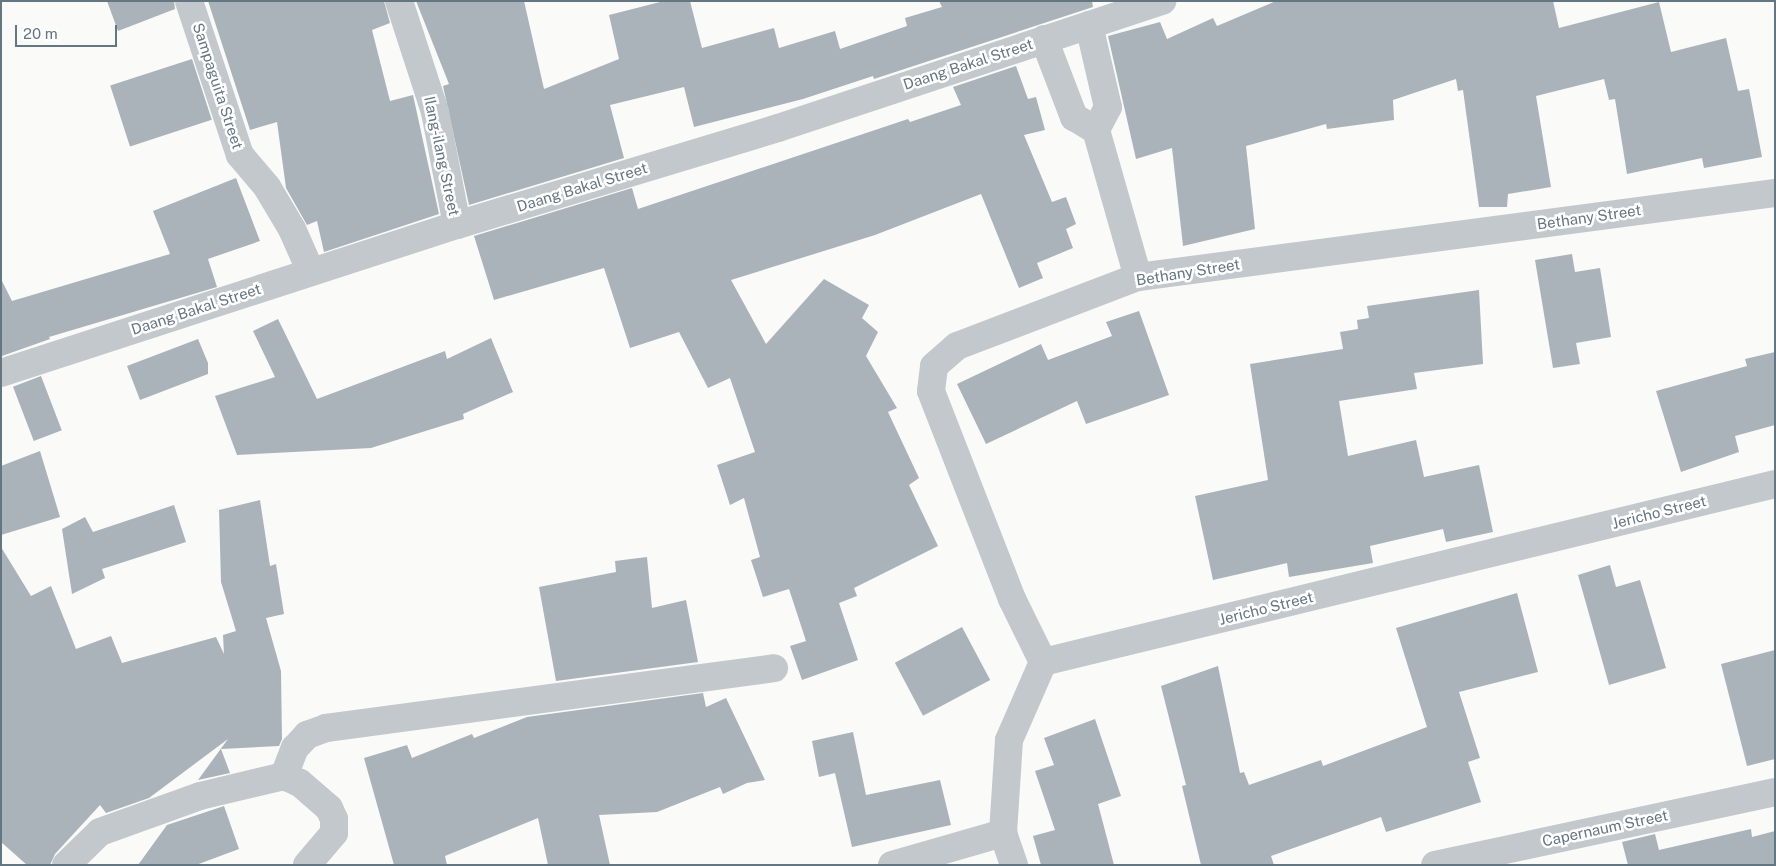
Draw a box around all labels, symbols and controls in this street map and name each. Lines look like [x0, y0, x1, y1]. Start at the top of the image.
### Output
scale bar [18, 15, 120, 47]
street label: Sampaguita Street [189, 21, 247, 151]
text: 20 m [23, 25, 58, 42]
street label: Daang Bakal Street [901, 35, 1035, 93]
street label: Ilang-ilang Street [421, 94, 463, 218]
street label: Daang Bakal Street [515, 159, 649, 215]
street label: Bethany Street [1536, 201, 1642, 233]
street label: Bethany Street [1135, 255, 1241, 289]
street label: Daang Bakal Street [129, 280, 263, 338]
street label: Jericho Street [1610, 492, 1708, 532]
street label: Jericho Street [1217, 588, 1315, 628]
street label: Capernaum Street [1541, 806, 1669, 850]

